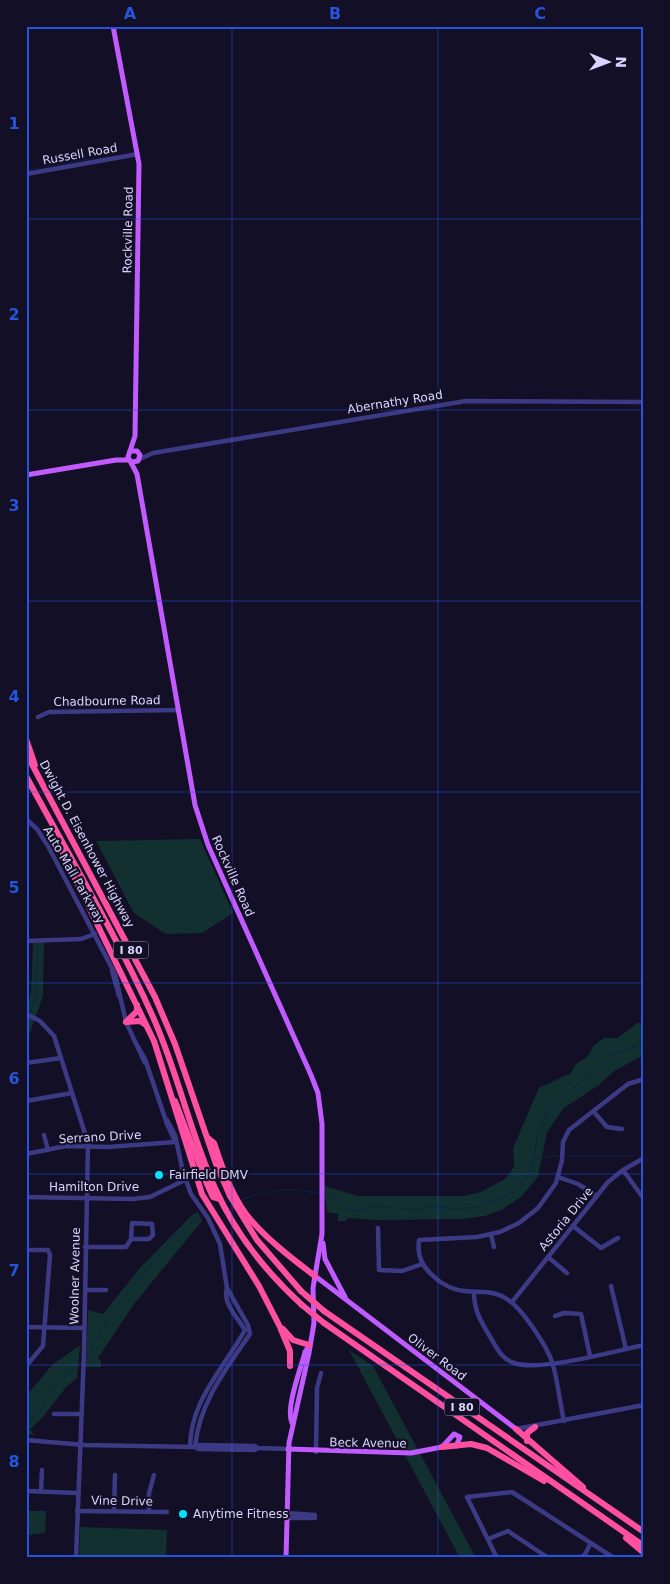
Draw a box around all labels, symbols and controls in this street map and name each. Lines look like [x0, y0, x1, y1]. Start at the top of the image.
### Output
text: A [124, 4, 137, 23]
text: B [329, 4, 341, 23]
text: C [534, 4, 546, 23]
north arrow [582, 38, 632, 88]
text: N [613, 56, 629, 68]
text: 1 [8, 114, 20, 133]
street label: Russell Road [41, 141, 119, 167]
street label: Rockville Road [120, 186, 136, 274]
text: 2 [8, 305, 20, 324]
street label: Abernathy Road [346, 388, 444, 416]
text: 3 [8, 496, 20, 515]
text: 4 [8, 687, 20, 706]
street label: Chadbourne Road [53, 693, 161, 709]
street label: Dwight D. Eisenhower Highway [37, 758, 137, 930]
street label: Auto Mall Parkway [40, 824, 108, 926]
street label: Rockville Road [209, 833, 257, 919]
text: 5 [8, 878, 20, 897]
road number: I 80 [114, 942, 148, 958]
text: 6 [8, 1069, 20, 1088]
street label: Serrano Drive [58, 1128, 142, 1146]
place label: Fairfield DMV [169, 1168, 249, 1182]
marker: Fairfield DMV [153, 1169, 165, 1181]
street label: Hamilton Drive [49, 1180, 139, 1194]
street label: Astoria Drive [536, 1184, 596, 1254]
street label: Woolner Avenue [67, 1227, 83, 1325]
text: 7 [8, 1261, 20, 1280]
street label: Oliver Road [405, 1331, 469, 1383]
road number: I 80 [444, 1398, 480, 1415]
street label: Beck Avenue [329, 1435, 407, 1451]
text: 8 [8, 1452, 20, 1471]
street label: Vine Drive [91, 1493, 153, 1509]
place label: Anytime Fitness [193, 1507, 288, 1521]
marker: Anytime Fitness [177, 1508, 189, 1520]

